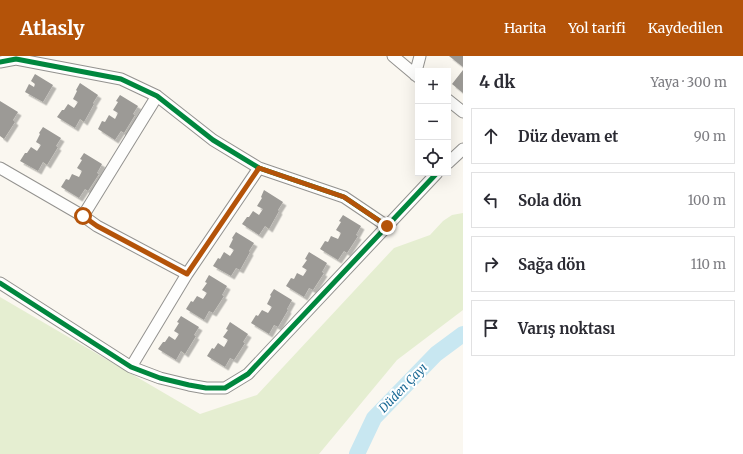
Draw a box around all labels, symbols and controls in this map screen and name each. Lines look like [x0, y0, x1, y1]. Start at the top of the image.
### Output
text: Atlasly [20, 16, 84, 40]
text: Harita [504, 19, 546, 37]
text: Yol tarifi [568, 19, 626, 37]
text: Kaydedilen [648, 19, 723, 37]
map controls [415, 68, 451, 176]
button: + [415, 68, 451, 104]
text: 4 dk [479, 71, 515, 93]
text: Yaya · 300 m [651, 74, 727, 91]
button: − [415, 104, 451, 140]
icon: ahead [480, 125, 502, 147]
text: Düz devam et [518, 127, 618, 146]
text: 90 m [694, 128, 726, 145]
button: locate [415, 140, 451, 176]
icon: left [480, 189, 502, 211]
text: Sola dön [518, 191, 581, 210]
text: 100 m [688, 192, 726, 209]
route start [74, 207, 92, 225]
route end [378, 217, 396, 235]
icon: right [480, 253, 502, 275]
text: Sağa dön [518, 255, 585, 274]
text: 110 m [691, 256, 726, 273]
icon: arrive [480, 317, 502, 339]
text: Varış noktası [518, 319, 615, 338]
water label: Düden Çayı [375, 360, 430, 416]

